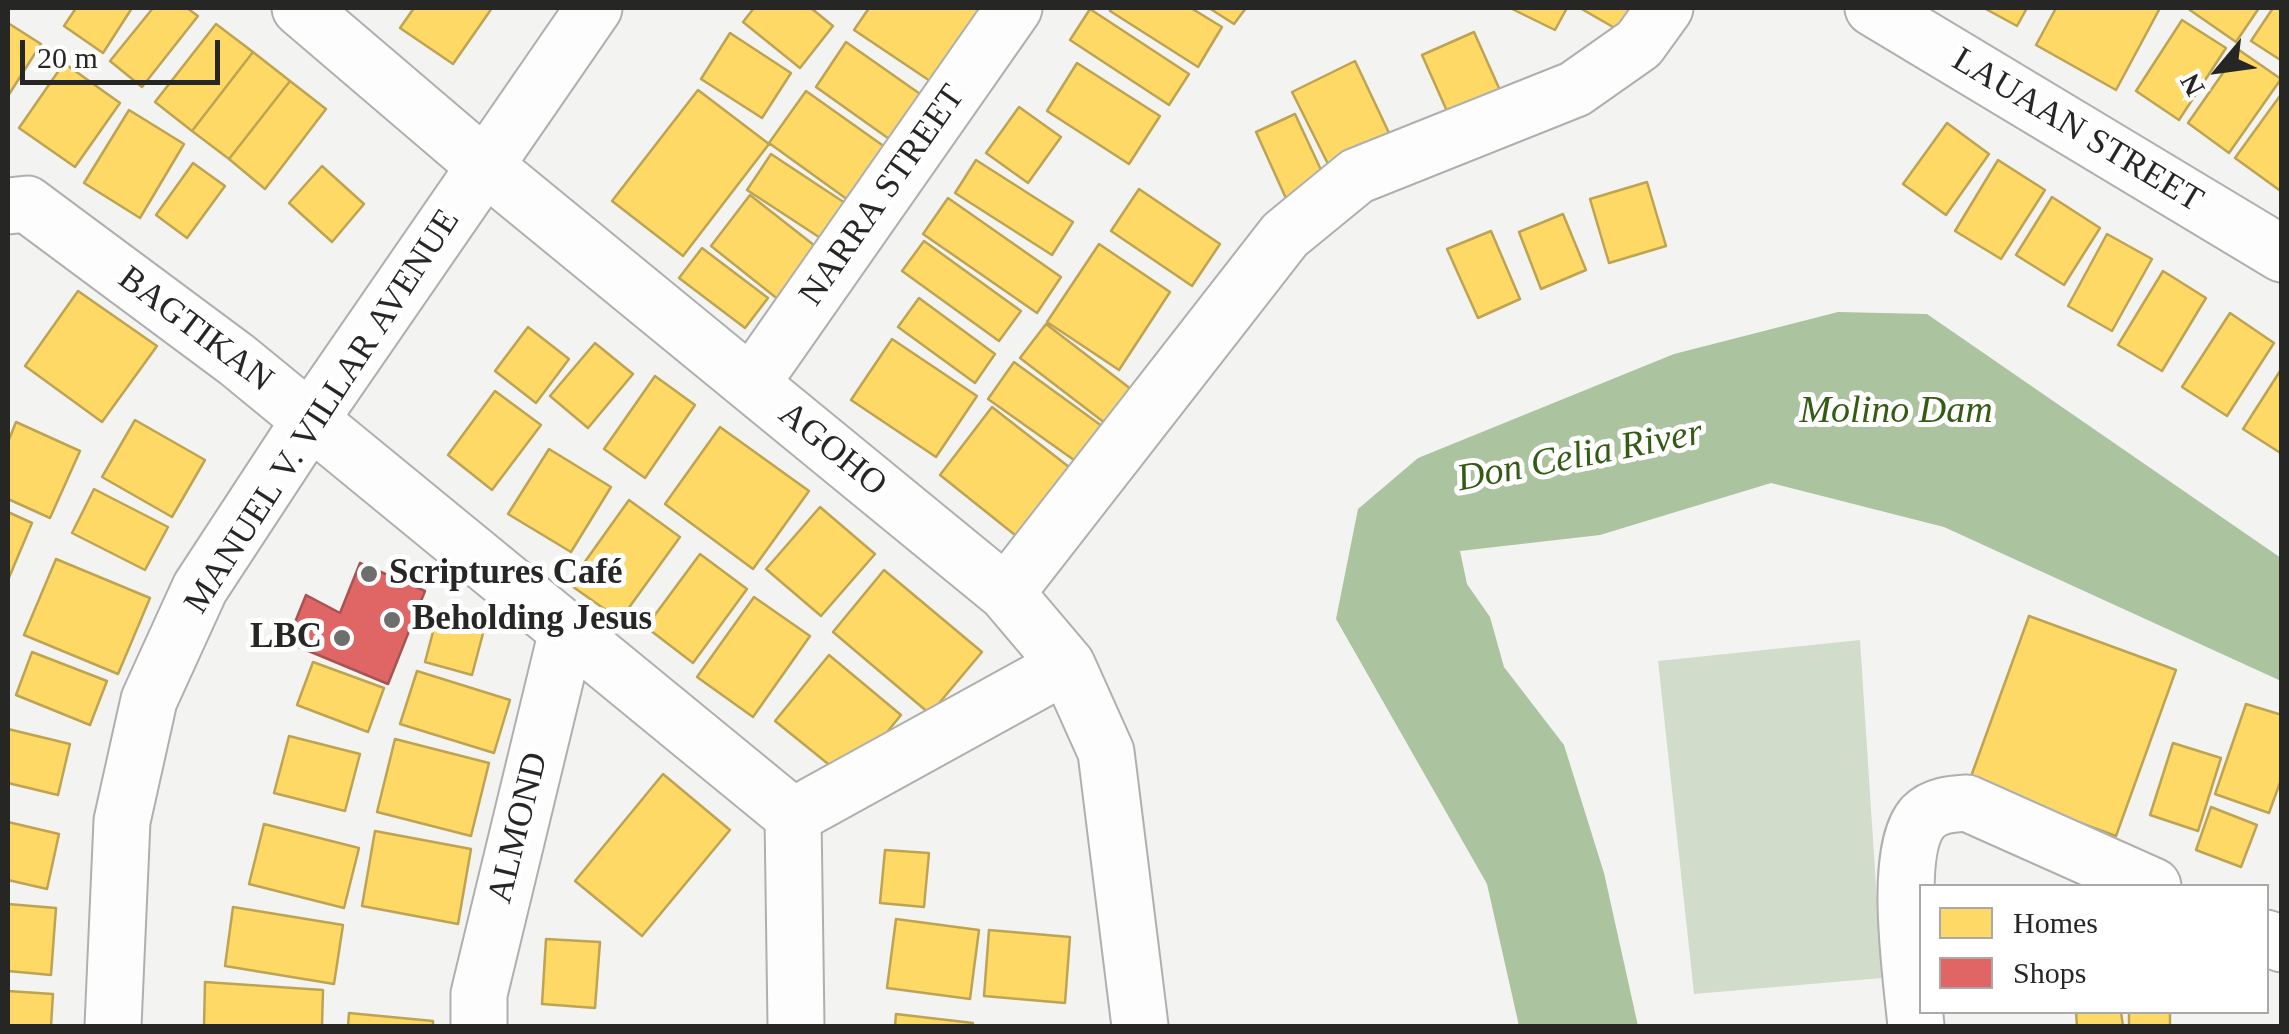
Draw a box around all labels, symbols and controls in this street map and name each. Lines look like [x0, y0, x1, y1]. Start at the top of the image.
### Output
scale bar [25, 20, 225, 82]
north arrow [2169, 20, 2269, 120]
street label: LAUAAN STREET [1944, 40, 2210, 222]
text: 20 m [37, 41, 98, 74]
street label: NARRA STREET [791, 78, 975, 314]
street label: MANUEL V. VILLAR AVENUE [177, 202, 469, 622]
street label: BAGTIKAN [109, 258, 281, 402]
water label: Molino Dam [1799, 389, 1993, 435]
street label: AGOHO [770, 394, 894, 506]
water label: Don Celia River [1453, 411, 1707, 503]
place label: Scriptures Café [389, 553, 623, 595]
marker: Scriptures Café [358, 563, 380, 585]
place label: Beholding Jesus [412, 599, 652, 641]
marker: Beholding Jesus [381, 609, 403, 631]
place label: LBC [250, 617, 322, 659]
marker: LBC [331, 627, 353, 649]
street label: ALMOND [480, 748, 558, 908]
legend [1919, 884, 2269, 1014]
text: Homes [2013, 906, 2098, 939]
text: Shops [2013, 956, 2086, 989]

